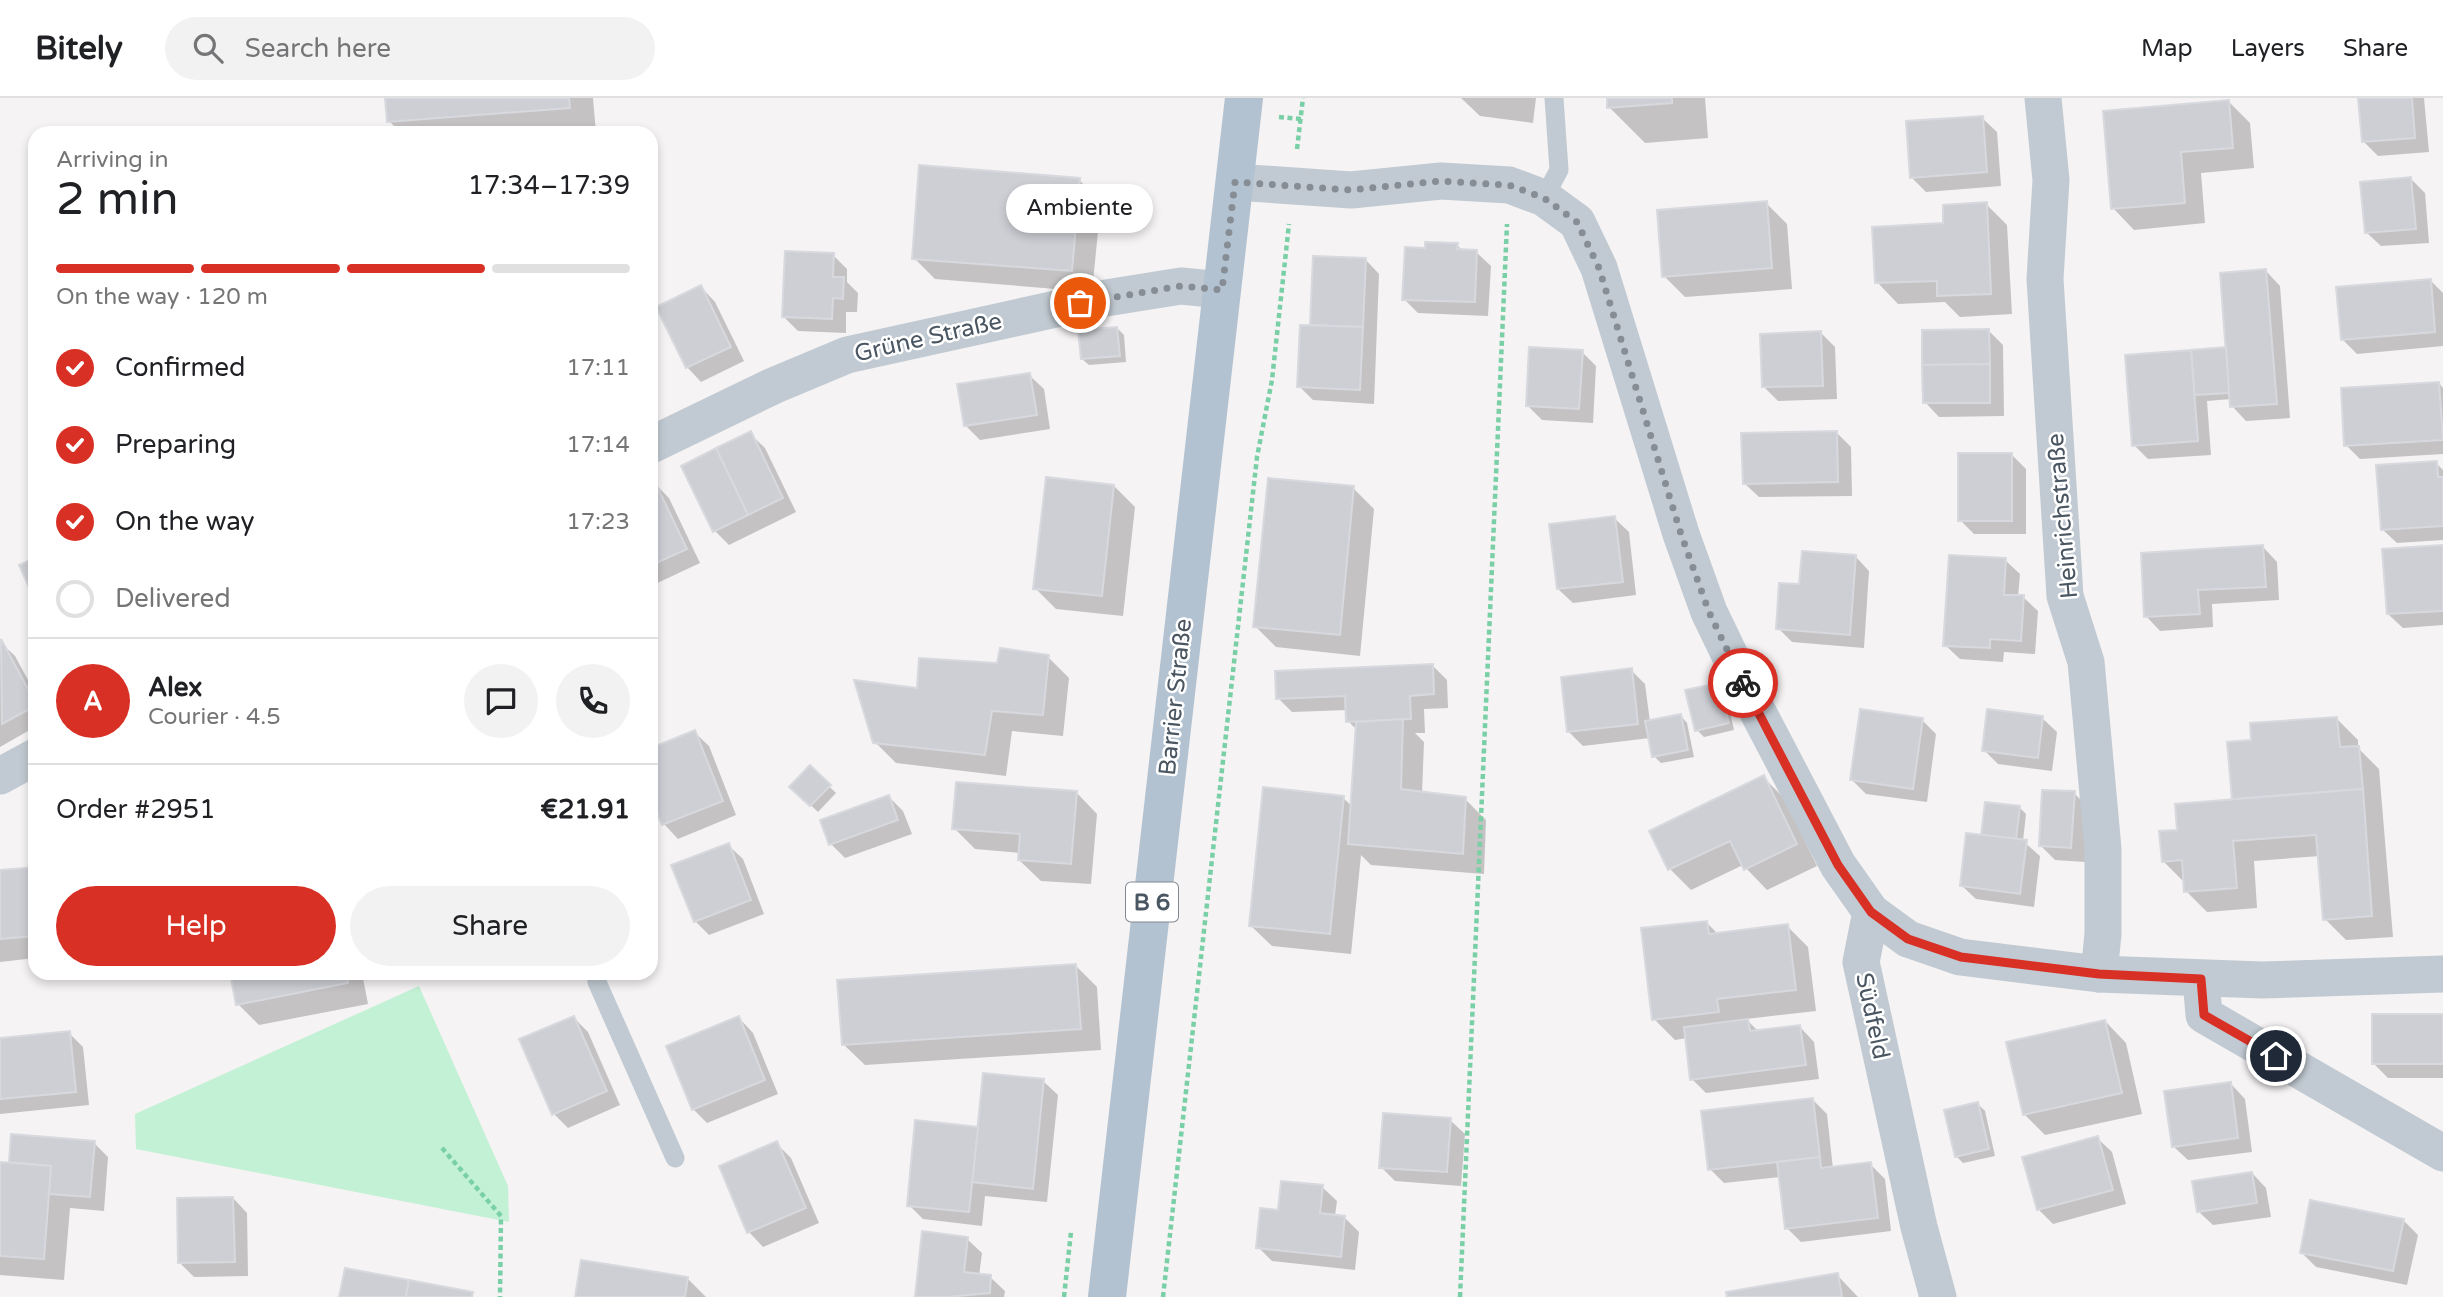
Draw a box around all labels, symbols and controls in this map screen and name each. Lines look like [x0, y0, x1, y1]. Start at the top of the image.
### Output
search box [165, 17, 655, 80]
text: Bitely [35, 29, 123, 68]
icon: search [189, 29, 227, 67]
text: Search here [245, 33, 391, 64]
text: Map [2141, 34, 2193, 63]
text: Layers [2231, 34, 2305, 63]
text: Share [2343, 34, 2408, 63]
text: Arriving in [56, 146, 169, 174]
text: 17:34–17:39 [468, 170, 630, 201]
text: 2 min [56, 172, 179, 227]
callout: Ambiente [1006, 184, 1154, 233]
text: Ambiente [1026, 194, 1133, 222]
pin [1050, 273, 1110, 333]
text: On the way · 120 m [56, 283, 268, 311]
icon: bag [1061, 284, 1099, 322]
street label: Grüne Straße [851, 306, 1005, 369]
icon: check [56, 349, 94, 387]
text: Confirmed [115, 352, 245, 383]
text: 17:11 [566, 354, 630, 382]
icon: check [56, 426, 94, 464]
text: Preparing [115, 429, 236, 460]
text: 17:14 [566, 431, 630, 459]
street label: Heinrichstraße [2041, 432, 2084, 600]
icon: check [56, 503, 94, 541]
text: On the way [115, 506, 255, 537]
text: 17:23 [566, 508, 630, 536]
text: Delivered [115, 583, 231, 614]
street label: Barrier Straße [1153, 617, 1198, 777]
courier [1708, 648, 1778, 718]
button: chat [464, 664, 538, 738]
button: phone [556, 664, 630, 738]
icon: bike [1724, 664, 1762, 702]
text: Alex [148, 672, 202, 703]
text: A [83, 686, 103, 717]
text: Courier · 4.5 [148, 703, 281, 731]
text: Order #2951 [56, 794, 216, 825]
text: €21.91 [540, 794, 630, 825]
road number: B 6 [1126, 882, 1178, 922]
button: Help [56, 886, 336, 966]
button: Share [350, 886, 630, 966]
street label: Südfeld [1849, 970, 1896, 1062]
pin [2246, 1026, 2306, 1086]
icon: home [2257, 1037, 2295, 1075]

